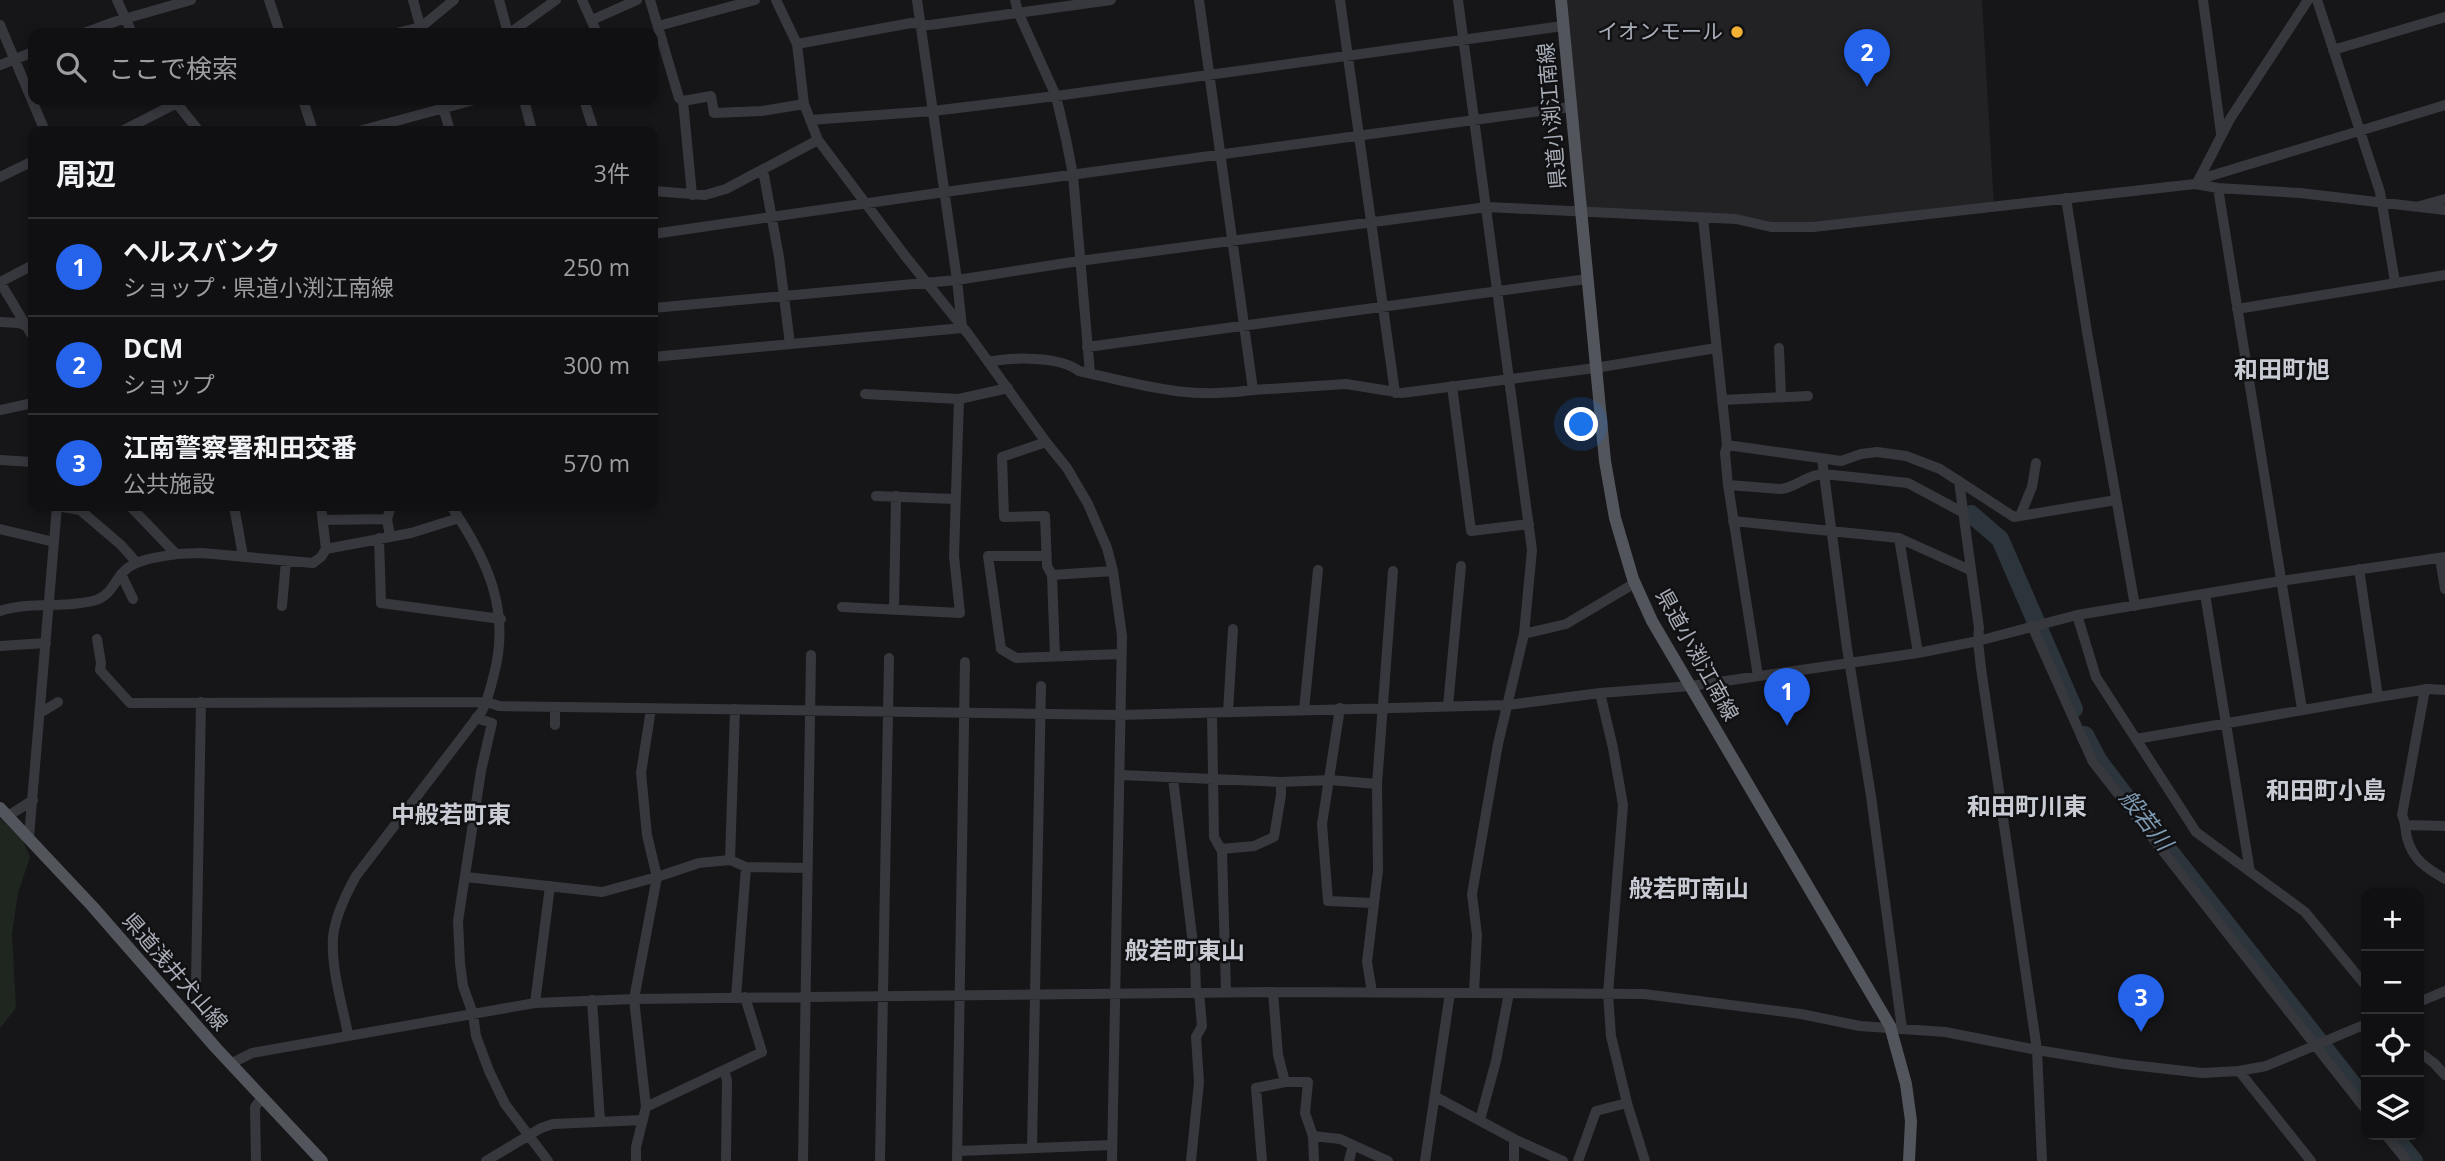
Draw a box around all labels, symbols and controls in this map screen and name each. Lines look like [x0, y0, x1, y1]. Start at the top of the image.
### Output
place label: イオンモール [1597, 17, 1723, 45]
marker: イオンモール [1729, 24, 1745, 40]
search box [28, 28, 658, 105]
pin: 2 [1844, 29, 1890, 87]
street label: 県道小渕江南線 [1531, 42, 1571, 191]
icon: search [52, 48, 90, 86]
text: ここで検索 [108, 50, 238, 86]
text: 周辺 [56, 153, 116, 194]
text: 3件 [594, 157, 630, 189]
text: ヘルスバンク [123, 233, 280, 269]
text: 1 [72, 251, 86, 283]
text: 250 m [563, 251, 630, 283]
text: ショップ · 県道小渕江南線 [123, 271, 394, 303]
text: DCM [123, 330, 183, 366]
text: 2 [72, 349, 86, 381]
text: 300 m [563, 349, 630, 381]
district label: 和田町旭 [2234, 352, 2330, 385]
text: ショップ [123, 368, 215, 400]
your location [1564, 407, 1598, 441]
text: 江南警察署和田交番 [123, 429, 357, 465]
text: 3 [72, 447, 86, 479]
text: 570 m [563, 447, 630, 479]
text: 公共施設 [123, 467, 215, 499]
street label: 県道小渕江南線 [1650, 583, 1746, 726]
pin: 1 [1764, 668, 1810, 726]
district label: 和田町小島 [2266, 773, 2386, 806]
water label: 般若川 [2113, 782, 2182, 859]
district label: 和田町川東 [1967, 789, 2087, 822]
district label: 中般若町東 [391, 797, 511, 830]
district label: 般若町南山 [1629, 871, 1749, 904]
map controls [2361, 888, 2424, 1140]
button: + [2361, 888, 2424, 951]
street label: 県道浅井犬山線 [117, 907, 235, 1036]
district label: 般若町東山 [1125, 933, 1245, 966]
button: − [2361, 951, 2424, 1014]
pin: 3 [2118, 974, 2164, 1032]
button: locate [2361, 1014, 2424, 1077]
button: layers [2361, 1077, 2424, 1140]

